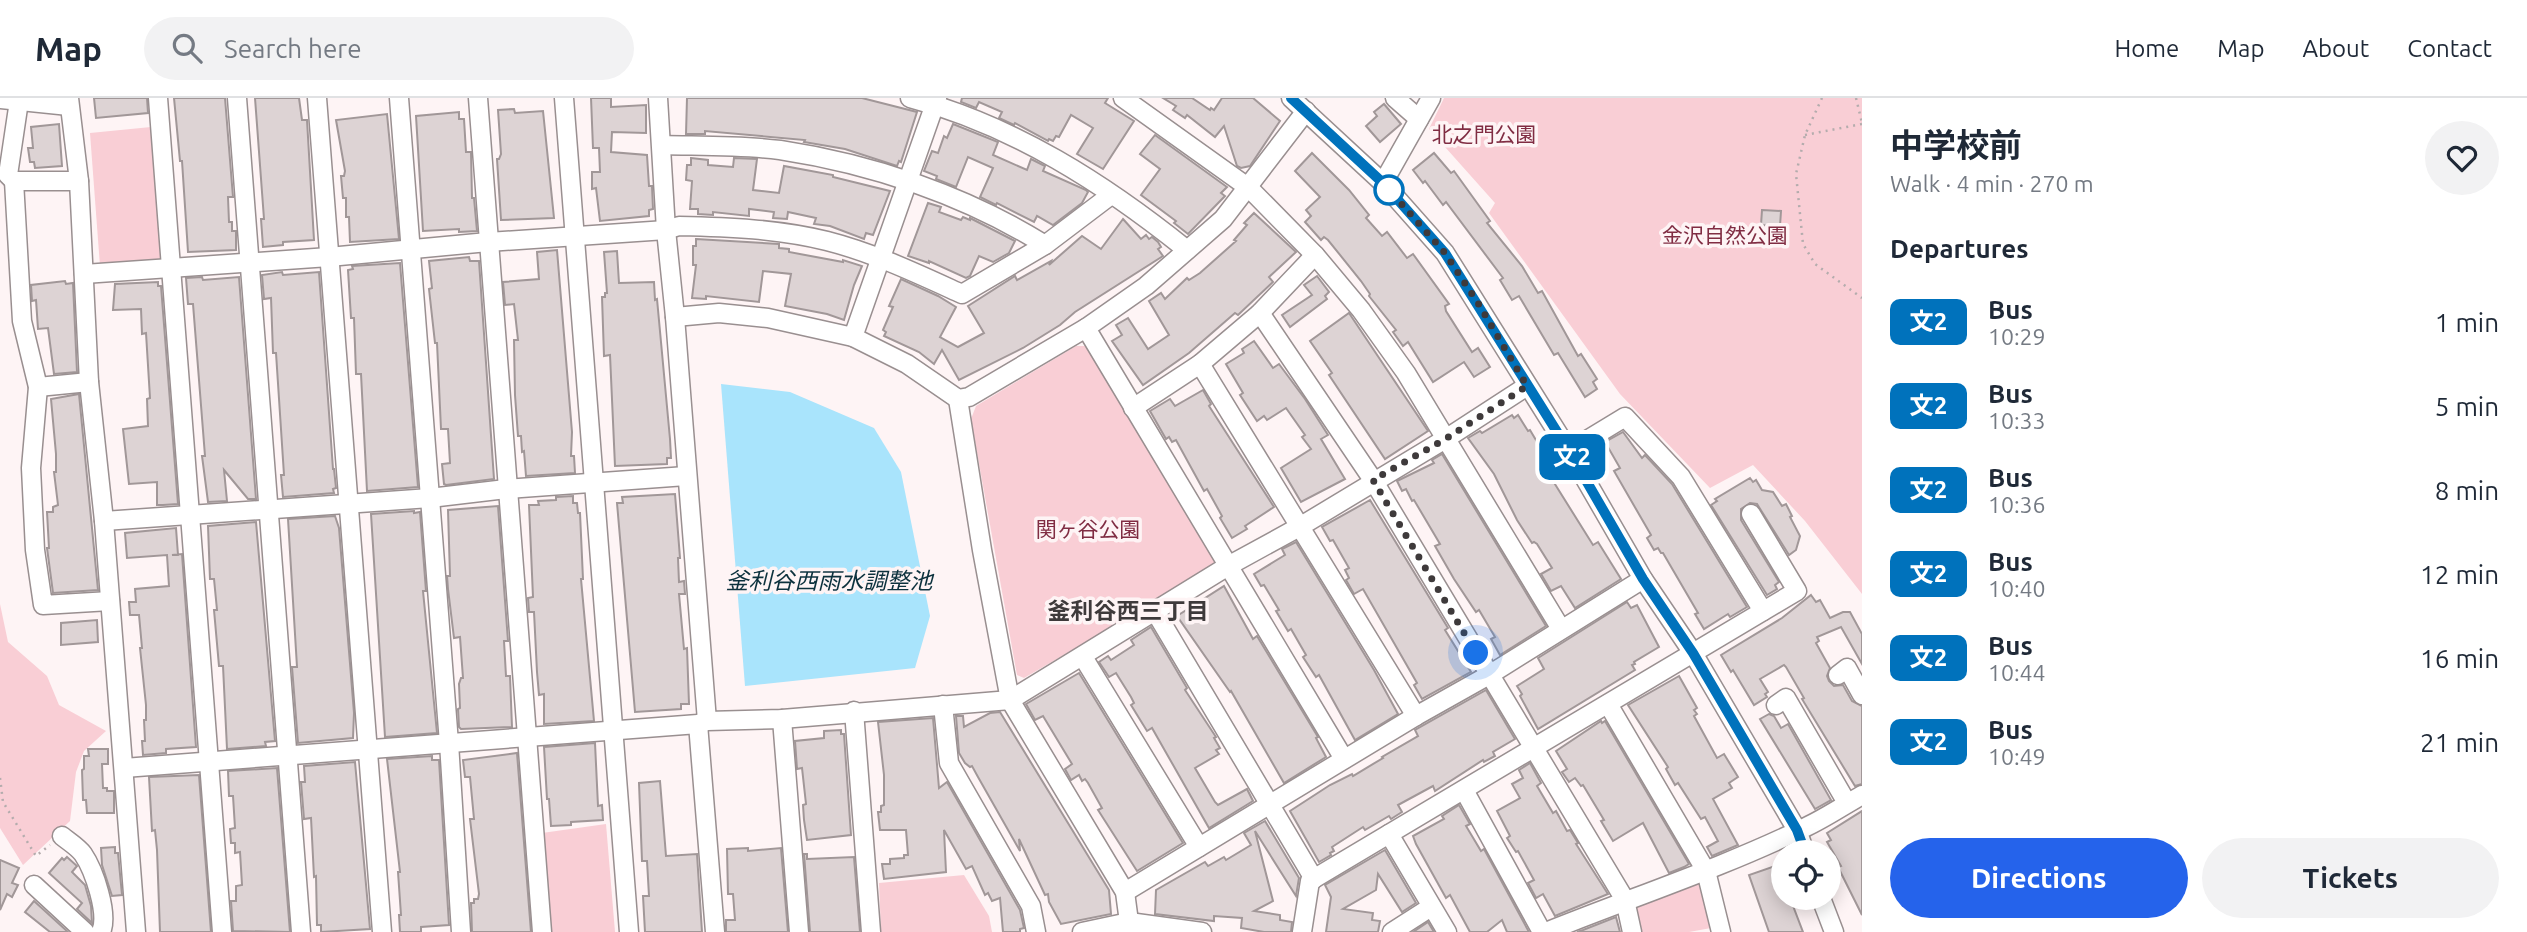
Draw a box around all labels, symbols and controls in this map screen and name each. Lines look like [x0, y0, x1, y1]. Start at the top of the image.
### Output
search box [144, 17, 634, 80]
icon: search [168, 29, 206, 67]
text: Map [35, 30, 102, 67]
text: Search here [224, 34, 362, 63]
text: Home [2114, 35, 2179, 62]
text: Map [2217, 35, 2264, 62]
text: About [2302, 35, 2369, 62]
text: Contact [2407, 35, 2492, 62]
button: heart [2425, 121, 2499, 195]
park label: 北之門公園 [1432, 122, 1537, 146]
text: 中学校前 [1890, 126, 2022, 163]
text: Walk · 4 min · 270 m [1890, 171, 2094, 196]
unlabelled marker [1374, 175, 1404, 205]
park label: 金沢自然公園 [1662, 223, 1788, 247]
text: Departures [1890, 234, 2028, 263]
text: Bus [1988, 295, 2033, 324]
text: 文2 [1910, 308, 1947, 335]
text: 1 min [2435, 308, 2499, 337]
text: 10:29 [1988, 324, 2046, 349]
text: Bus [1988, 379, 2033, 408]
text: 文2 [1910, 392, 1947, 419]
text: 5 min [2435, 392, 2499, 421]
text: 10:33 [1988, 408, 2046, 433]
line badge: 文2 [1540, 434, 1604, 480]
text: 文2 [1553, 443, 1591, 470]
text: Bus [1988, 463, 2033, 492]
text: 文2 [1910, 476, 1947, 503]
text: 8 min [2435, 476, 2499, 505]
text: 10:36 [1988, 492, 2046, 517]
park label: 関ヶ谷公園 [1036, 517, 1141, 541]
text: Bus [1988, 547, 2033, 576]
text: 文2 [1910, 560, 1947, 587]
text: 12 min [2420, 560, 2499, 589]
water label: 釜利谷西雨水調整池 [726, 568, 935, 593]
text: 10:40 [1988, 576, 2046, 601]
district label: 釜利谷西三丁目 [1048, 598, 1209, 623]
text: Bus [1988, 631, 2033, 660]
your location [1458, 635, 1493, 670]
text: 文2 [1910, 644, 1947, 671]
text: 16 min [2420, 644, 2499, 673]
text: 10:44 [1988, 660, 2046, 685]
text: Bus [1988, 715, 2033, 744]
text: 文2 [1910, 728, 1947, 755]
text: 21 min [2420, 728, 2499, 757]
text: 10:49 [1988, 744, 2046, 769]
button: Directions [1890, 838, 2188, 918]
button: Tickets [2202, 838, 2499, 918]
map controls [1771, 840, 1841, 910]
button: locate [1771, 840, 1841, 910]

